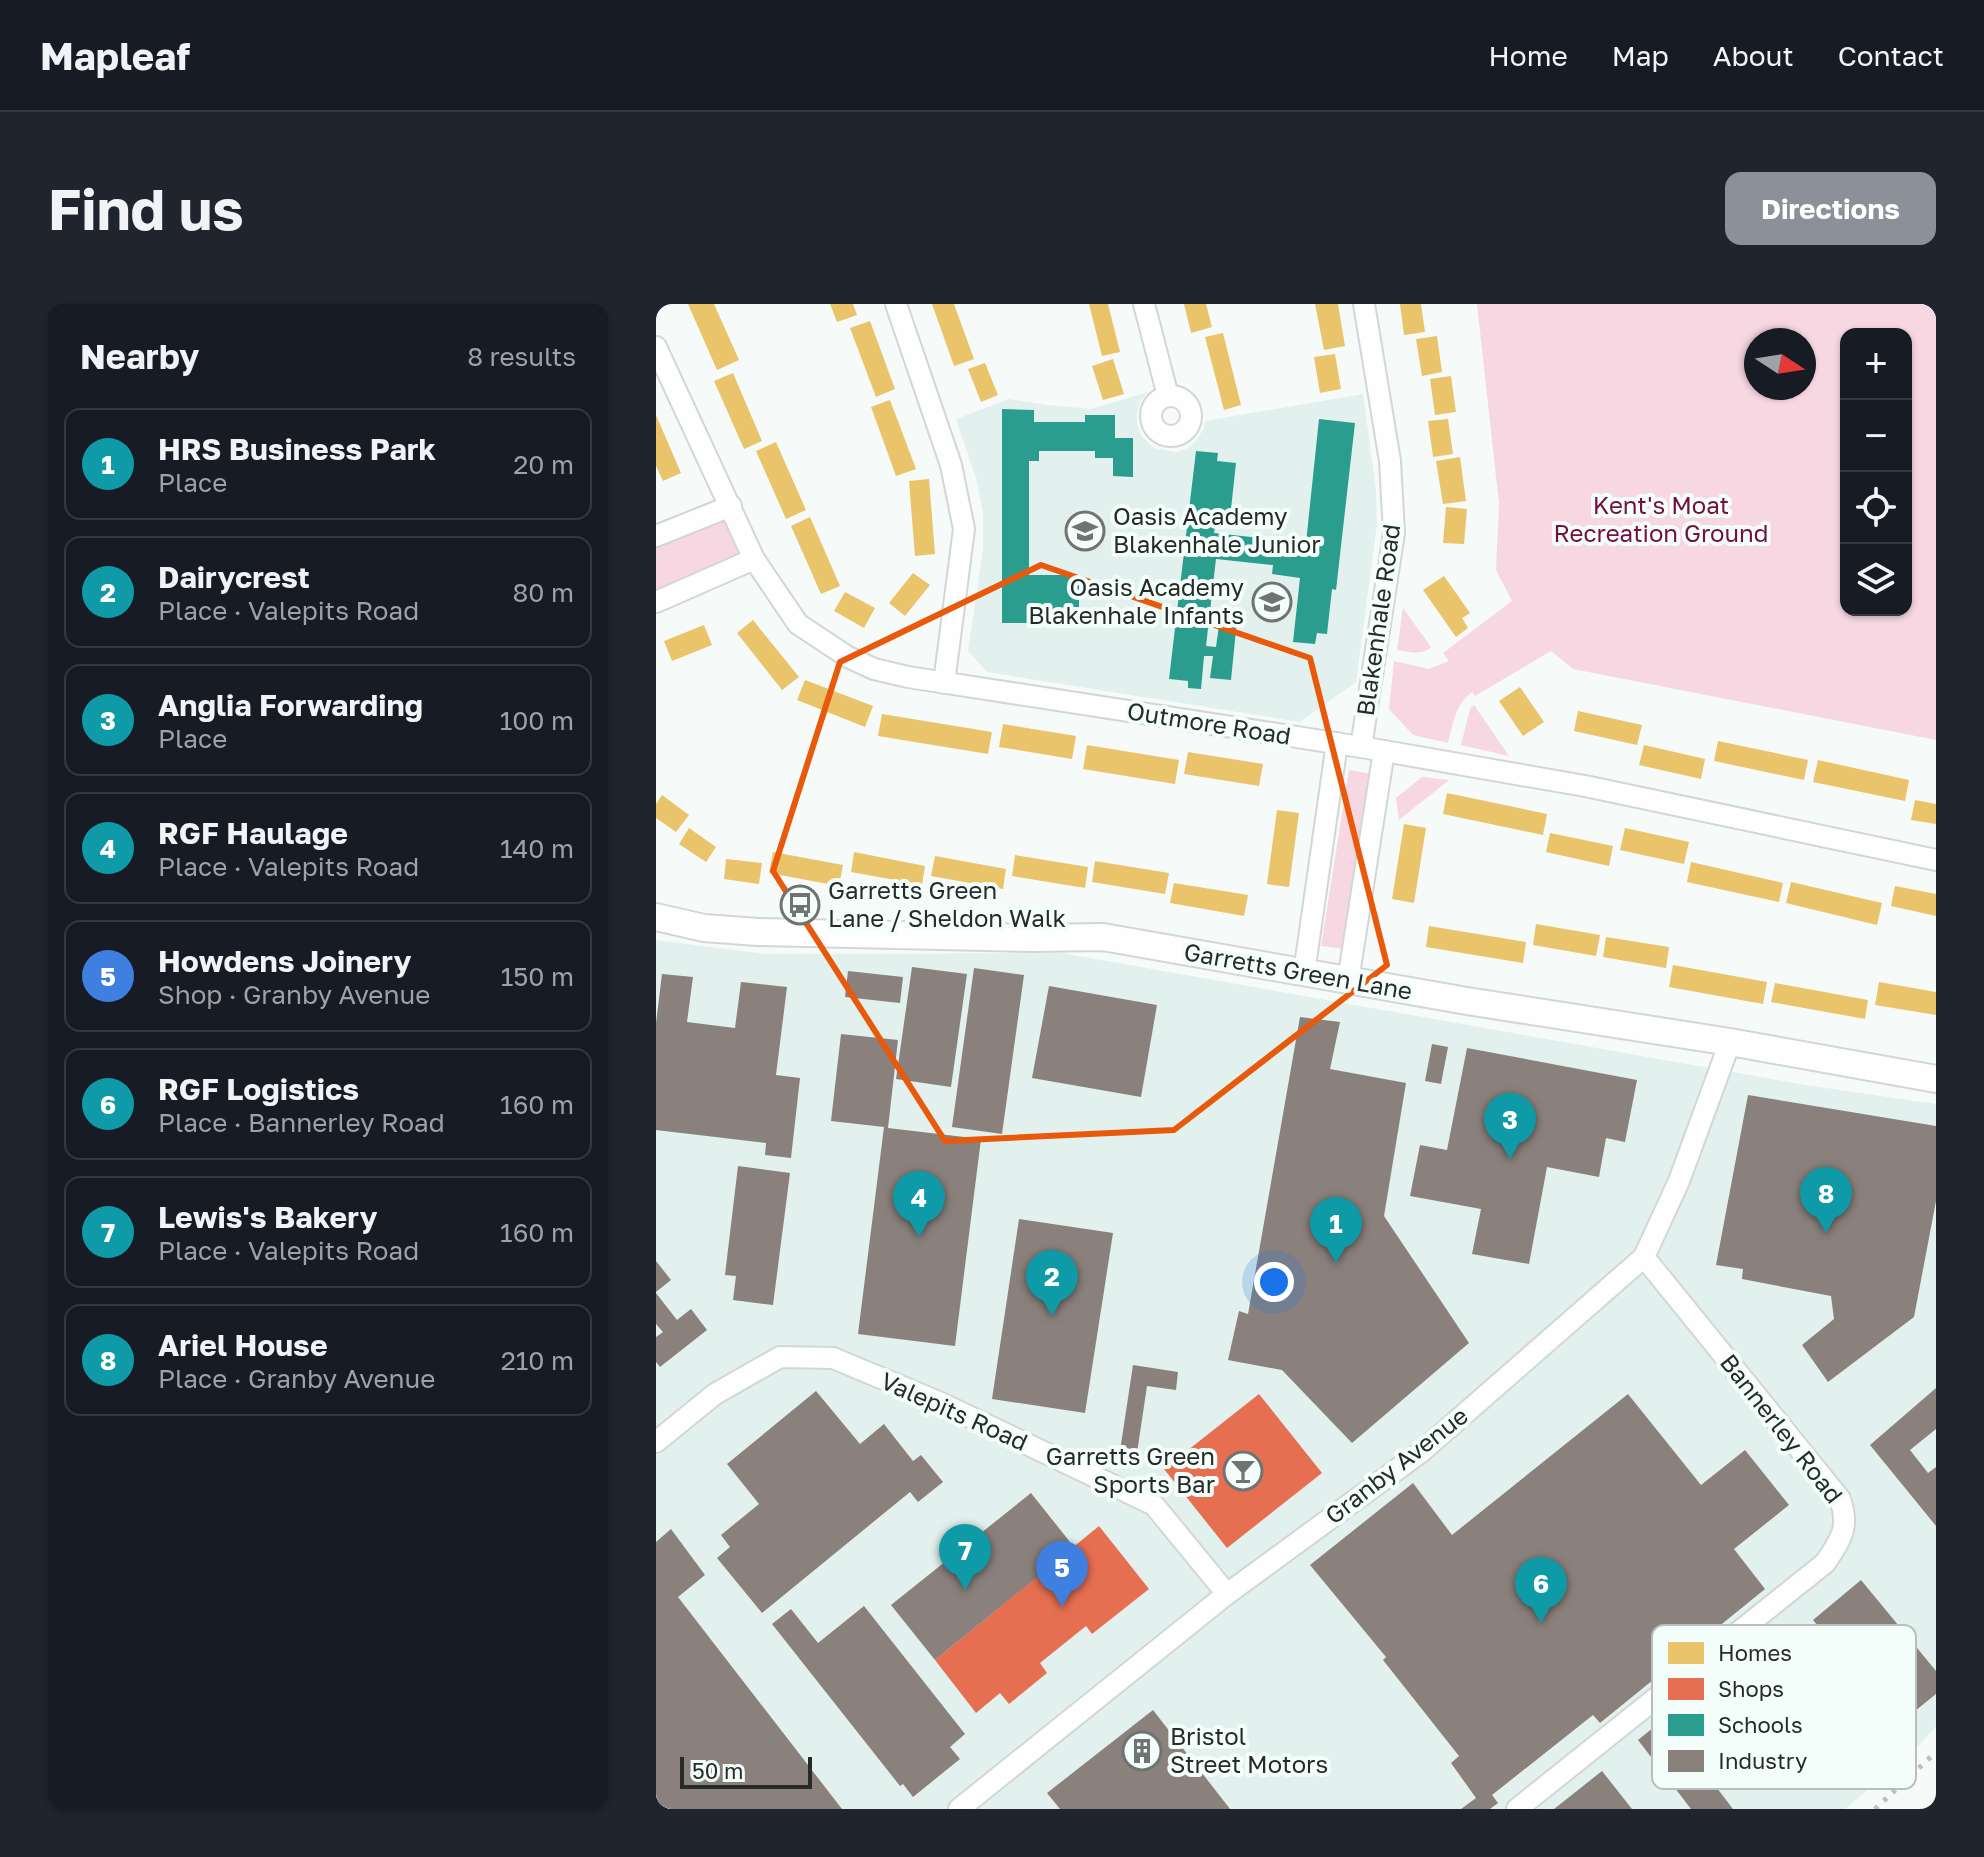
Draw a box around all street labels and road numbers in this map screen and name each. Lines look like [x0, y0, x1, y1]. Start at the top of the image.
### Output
street label: Blakenhale Road [1350, 522, 1405, 718]
street label: Outmore Road [1125, 695, 1293, 750]
street label: Garretts Green Lane [1182, 936, 1415, 1005]
street label: Bannerley Road [1715, 1348, 1849, 1509]
street label: Valepits Road [877, 1365, 1033, 1456]
street label: Granby Avenue [1319, 1400, 1473, 1529]

